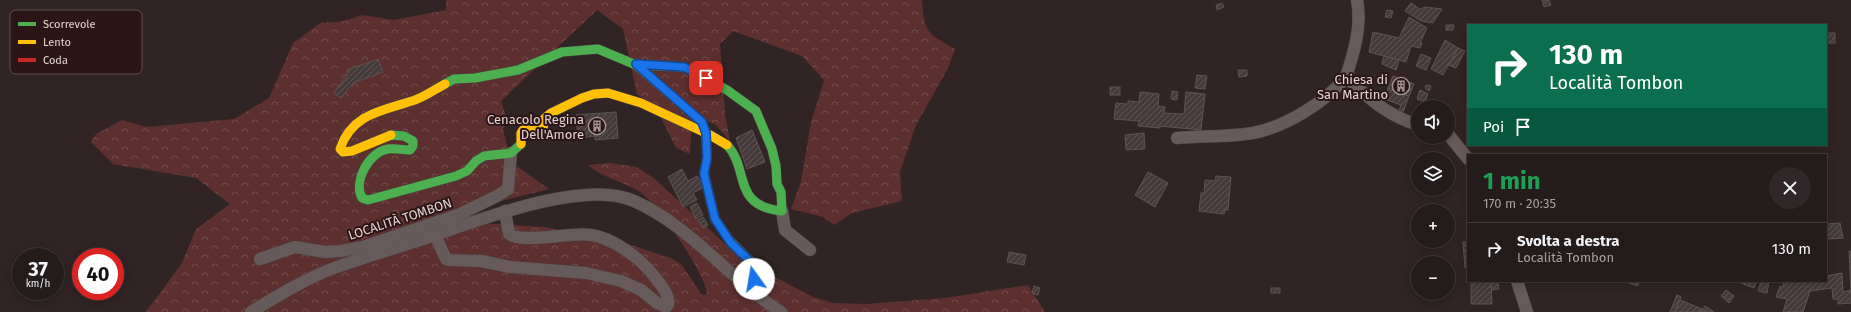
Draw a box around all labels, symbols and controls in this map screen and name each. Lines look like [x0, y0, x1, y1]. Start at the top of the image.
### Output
legend [10, 10, 142, 74]
text: Scorrevole [43, 18, 96, 31]
text: Lento [43, 36, 71, 49]
text: 130 m [1549, 38, 1623, 71]
icon: right [1483, 40, 1535, 92]
text: Coda [43, 54, 68, 67]
pin [689, 61, 723, 95]
icon: arrive [695, 67, 717, 89]
place label: Chiesa di San Martino [1317, 72, 1388, 102]
text: Località Tombon [1549, 72, 1683, 94]
building icon: Chiesa di San Martino [1391, 76, 1411, 96]
map controls [1411, 100, 1455, 300]
button: sound [1411, 100, 1455, 144]
place label: Cenacolo Regina Dell'Amore [487, 112, 584, 142]
building icon: Cenacolo Regina Dell'Amore [587, 116, 607, 136]
icon: arrive [1512, 116, 1534, 138]
text: Poi [1483, 118, 1504, 136]
button: layers [1411, 152, 1455, 196]
text: 1 min [1483, 167, 1541, 195]
button: close [1769, 167, 1811, 209]
street label: LOCALITÀ TOMBON [346, 195, 454, 243]
text: 170 m · 20:35 [1483, 196, 1556, 211]
button: + [1411, 204, 1455, 248]
text: Svolta a destra [1517, 232, 1619, 250]
icon: right [1483, 238, 1505, 260]
text: 130 m [1772, 240, 1811, 258]
speed limit sign: 40 [72, 248, 124, 300]
text: Località Tombon [1517, 250, 1614, 265]
button: − [1411, 256, 1455, 300]
text: 37 [28, 257, 48, 281]
position arrow [733, 258, 775, 300]
text: km/h [26, 278, 50, 290]

